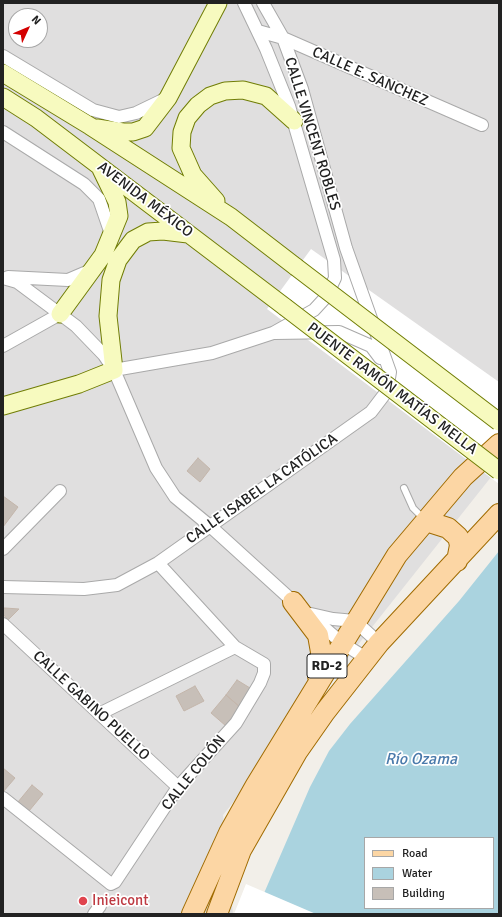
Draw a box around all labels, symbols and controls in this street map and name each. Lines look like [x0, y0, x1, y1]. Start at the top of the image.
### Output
north arrow [8, 8, 48, 48]
text: N [29, 13, 44, 27]
street label: CALLE E. SANCHEZ [309, 43, 431, 111]
street label: CALLE VINCENT ROBLES [280, 55, 344, 213]
street label: AVENIDA MÉXICO [94, 158, 196, 242]
street label: PUENTE RAMÓN MATÍAS MELLA [303, 319, 481, 459]
street label: CALLE ISABEL LA CATÓLICA [183, 430, 341, 548]
street label: CALLE GABINO PUELLO [29, 647, 153, 765]
road number: RD-2 [307, 654, 347, 678]
street label: CALLE COLÓN [158, 732, 230, 814]
water label: Río Ozama [385, 750, 457, 770]
legend [364, 837, 494, 909]
text: Road [402, 846, 428, 861]
text: Water [402, 866, 432, 881]
text: Building [402, 886, 445, 901]
place label: Inieicont [92, 892, 148, 910]
marker: Inieicont [77, 895, 89, 907]

